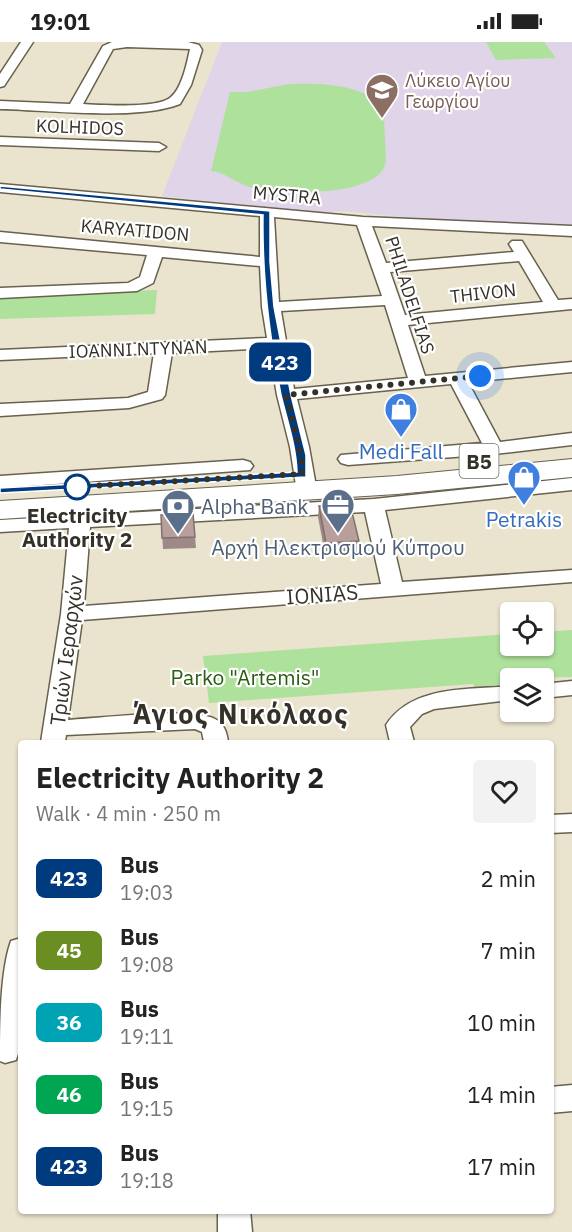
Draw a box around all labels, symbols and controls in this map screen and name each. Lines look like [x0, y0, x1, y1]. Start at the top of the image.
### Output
text: 19:01 [30, 7, 90, 36]
place label: Λύκειο Αγίου Γεωργίου [405, 69, 510, 113]
school or university icon: Λύκειο Αγίου Γεωργίου [364, 72, 400, 119]
street label: KOLHIDOS [36, 114, 124, 140]
street label: MYSTRA [252, 181, 323, 209]
street label: KARYATIDON [80, 214, 190, 246]
street label: PHILADELFIAS [380, 233, 440, 357]
street label: THIVON [449, 278, 517, 308]
street label: IOANNI NTYNAN [68, 335, 208, 363]
line badge: 423 [246, 342, 314, 382]
text: 423 [261, 348, 299, 376]
your location [465, 361, 495, 391]
shop icon: Medi Fall [383, 391, 419, 438]
place label: Medi Fall [359, 437, 443, 465]
road number: B5 [460, 444, 498, 478]
shop icon: Petrakis [506, 459, 542, 506]
marker: Electricity Authority 2 [64, 474, 90, 500]
office icon: Αρχή Ηλεκτρισμού Κύπρου [320, 487, 356, 534]
bank icon: Alpha Bank [160, 488, 196, 535]
place label: Alpha Bank [201, 492, 308, 520]
place label: Electricity Authority 2 [22, 501, 132, 553]
place label: Petrakis [486, 505, 562, 533]
place label: Αρχή Ηλεκτρισμού Κύπρου [211, 533, 465, 561]
street label: Τριών Ιεραρχών [43, 573, 89, 727]
street label: IONIAS [285, 578, 359, 610]
map controls [500, 602, 554, 722]
button: locate [500, 602, 554, 656]
park label: Parko "Artemis" [170, 663, 320, 691]
button: layers [500, 668, 554, 722]
district label: Άγιος Νικόλαος [133, 696, 349, 731]
text: Electricity Authority 2 [36, 759, 324, 796]
button: heart [473, 760, 536, 823]
text: Walk · 4 min · 250 m [36, 800, 221, 827]
text: Bus [120, 850, 159, 879]
text: 423 [50, 864, 88, 892]
text: 2 min [480, 864, 536, 893]
text: 19:03 [120, 879, 174, 906]
text: Bus [120, 922, 159, 951]
text: 45 [56, 936, 82, 964]
text: 7 min [480, 936, 536, 965]
text: 19:08 [120, 951, 174, 978]
text: Bus [120, 994, 159, 1023]
text: 36 [56, 1008, 82, 1036]
text: 10 min [467, 1008, 536, 1037]
text: 19:11 [120, 1023, 174, 1050]
text: Bus [120, 1066, 159, 1095]
text: 46 [56, 1080, 82, 1108]
text: 14 min [467, 1080, 536, 1109]
text: 19:15 [120, 1095, 174, 1122]
text: Bus [120, 1138, 159, 1167]
text: 423 [50, 1152, 88, 1180]
text: 17 min [467, 1152, 536, 1181]
text: 19:18 [120, 1167, 174, 1194]

